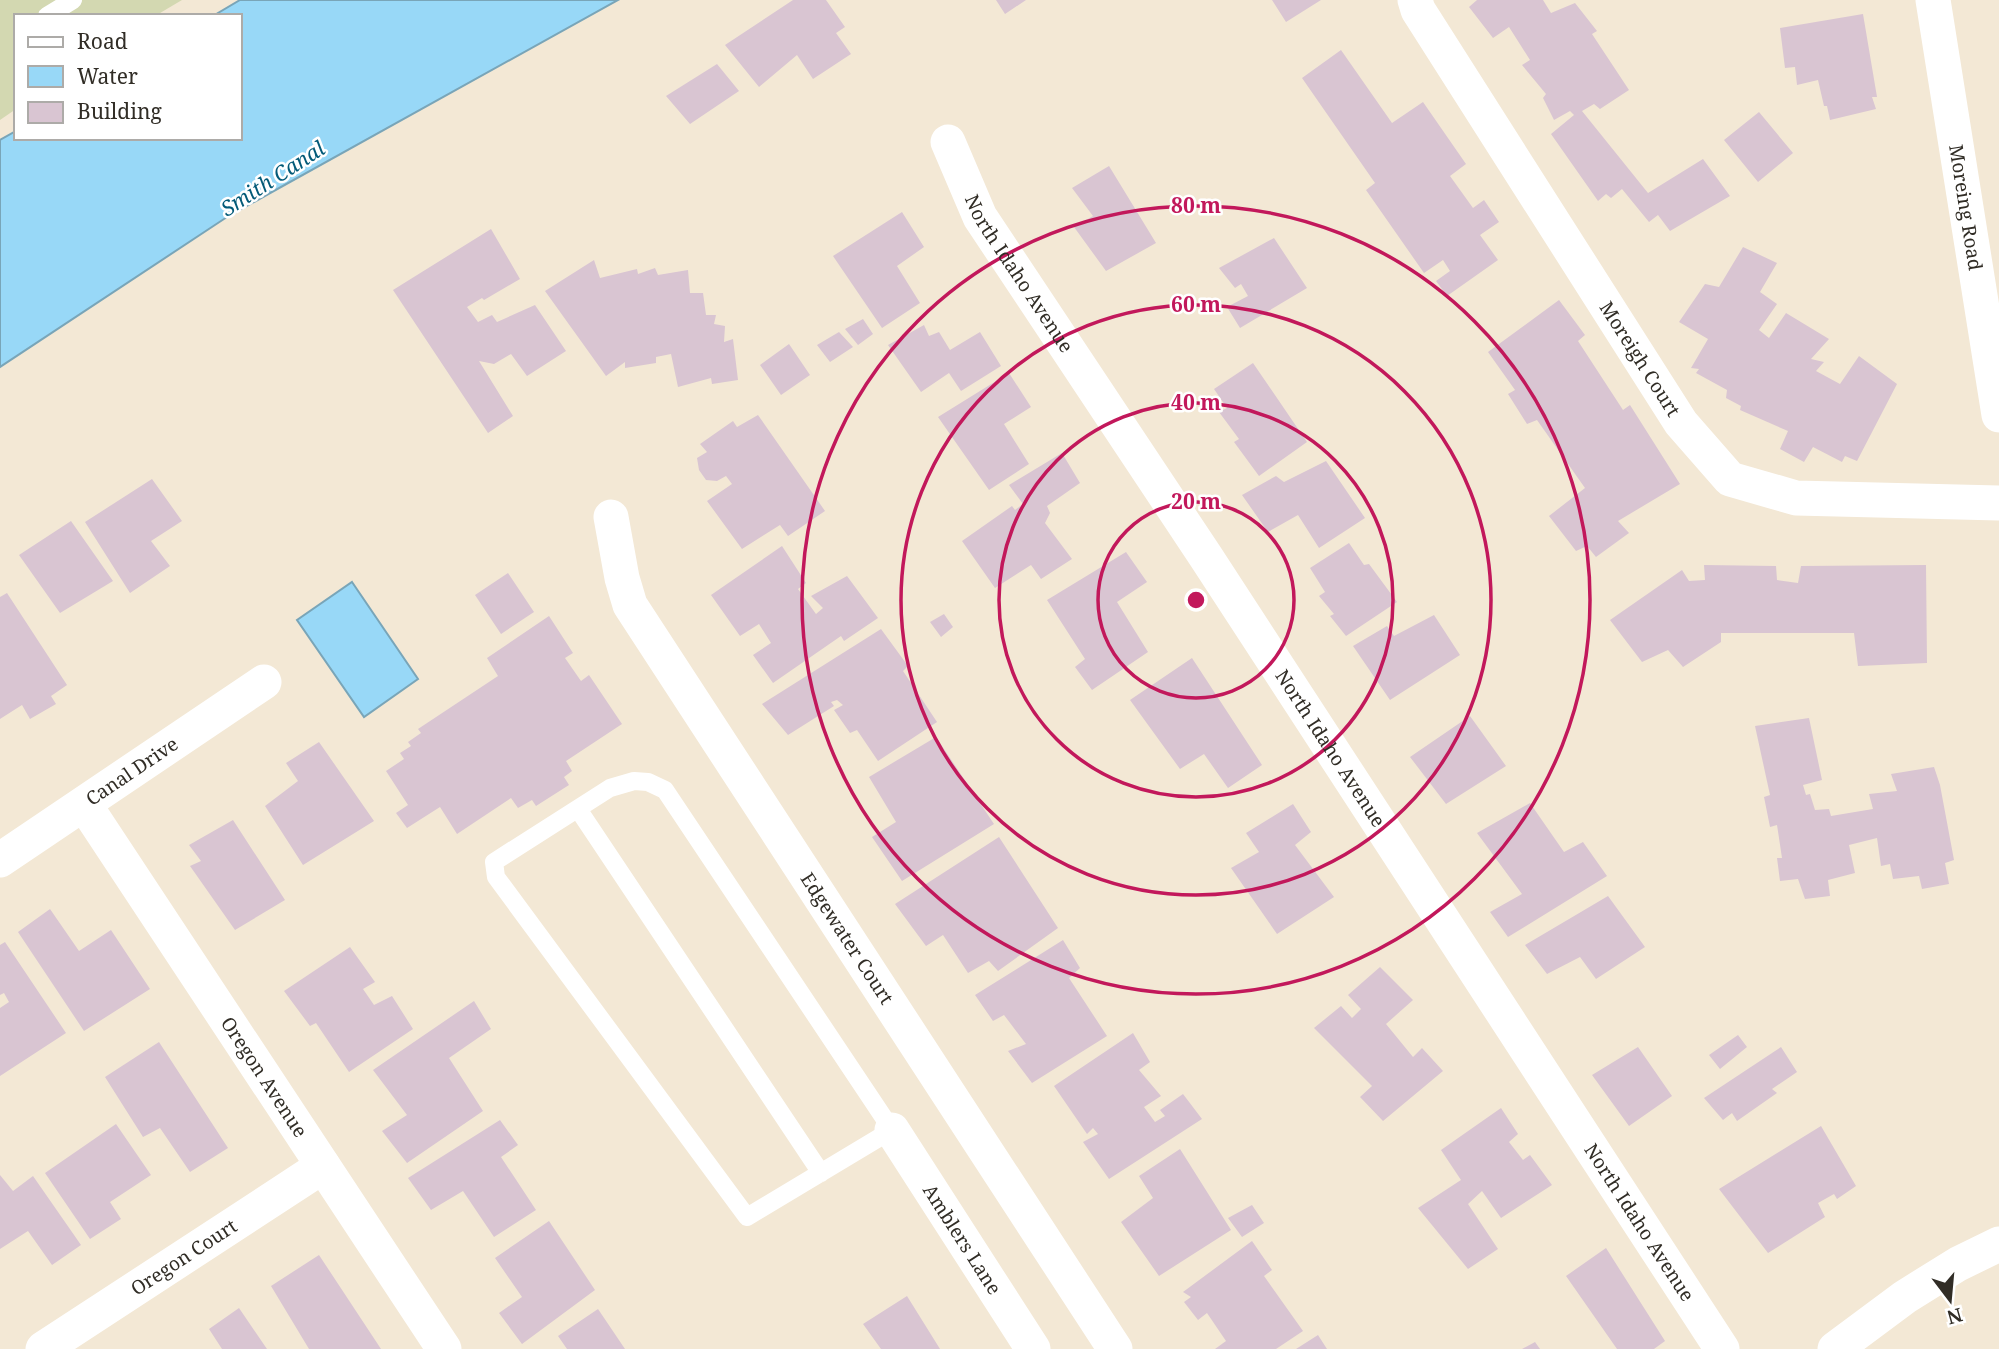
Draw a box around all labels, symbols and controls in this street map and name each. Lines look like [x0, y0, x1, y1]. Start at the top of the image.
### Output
legend [14, 14, 242, 140]
text: Road [77, 27, 128, 55]
text: Water [77, 62, 138, 90]
text: Building [77, 97, 162, 125]
water label: Smith Canal [215, 134, 330, 222]
street label: Moreing Road [1943, 143, 1989, 273]
street label: North Idaho Avenue [959, 190, 1080, 358]
text: 80 m [1171, 191, 1221, 219]
text: 60 m [1171, 290, 1221, 318]
street label: Moreigh Court [1594, 296, 1687, 422]
text: 40 m [1171, 388, 1221, 416]
text: 20 m [1171, 487, 1221, 515]
centre of rings [1184, 588, 1208, 612]
street label: North Idaho Avenue [1270, 664, 1392, 832]
street label: Canal Drive [81, 731, 183, 812]
street label: Edgewater Court [795, 867, 900, 1009]
street label: Oregon Avenue [215, 1011, 314, 1142]
street label: North Idaho Avenue [1579, 1138, 1701, 1306]
street label: Amblers Lane [917, 1179, 1008, 1300]
street label: Oregon Court [125, 1213, 242, 1301]
north arrow [1915, 1265, 1985, 1335]
text: N [1944, 1302, 1965, 1331]

